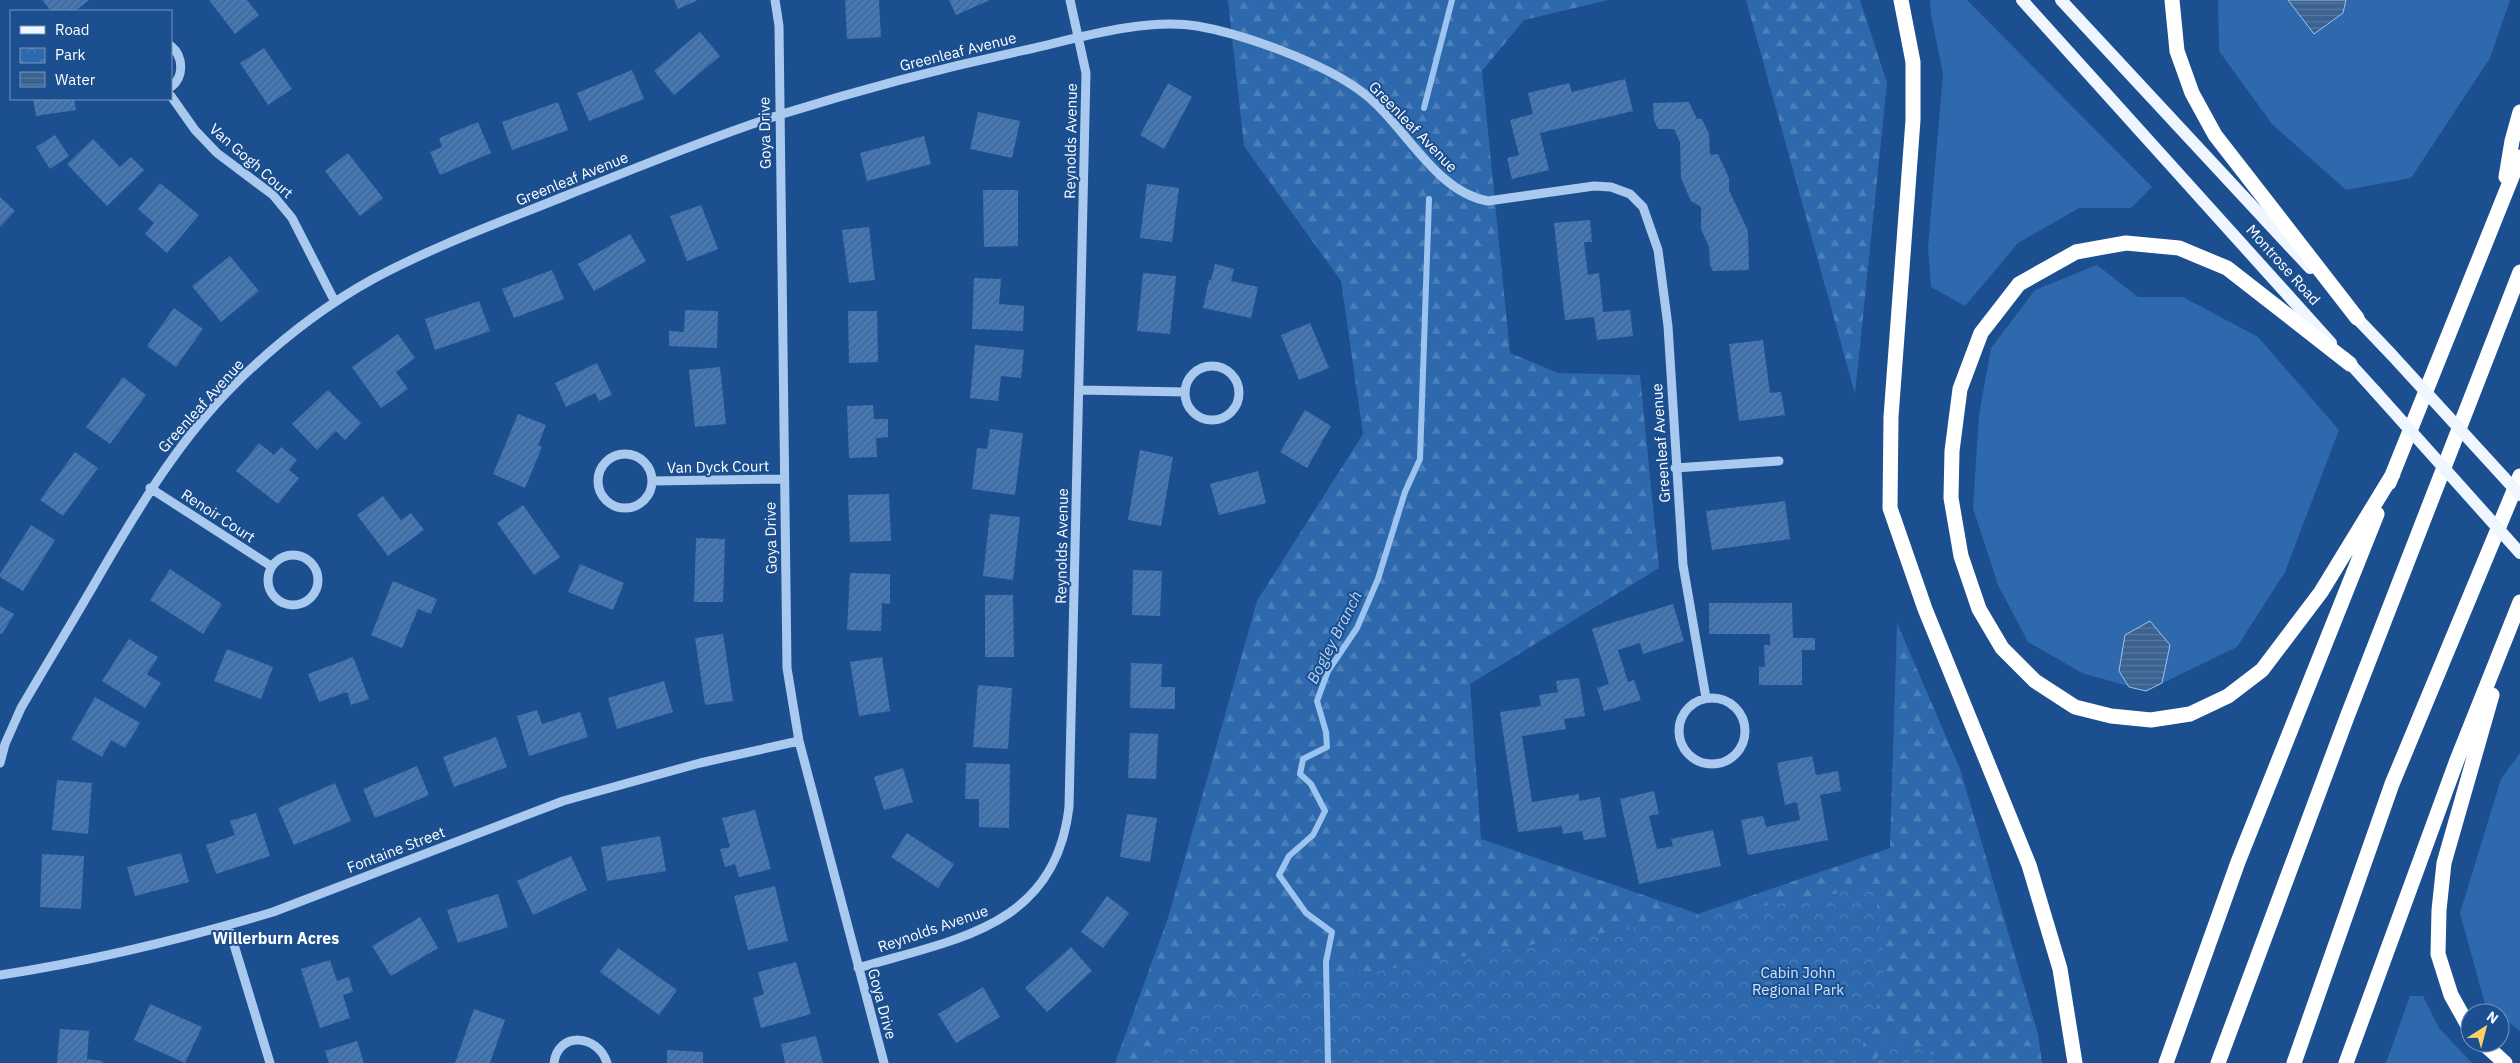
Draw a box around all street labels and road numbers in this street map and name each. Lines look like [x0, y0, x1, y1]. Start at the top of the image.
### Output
street label: Greenleaf Avenue [898, 28, 1018, 75]
street label: Greenleaf Avenue [1365, 77, 1462, 176]
street label: Reynolds Avenue [1060, 83, 1081, 199]
street label: Goya Drive [754, 97, 775, 169]
street label: Van Gogh Court [206, 119, 297, 202]
street label: Greenleaf Avenue [513, 147, 631, 210]
street label: Montrose Road [2242, 220, 2324, 309]
street label: Greenleaf Avenue [154, 355, 248, 456]
street label: Greenleaf Avenue [1647, 383, 1674, 503]
street label: Van Dyck Court [667, 456, 769, 477]
street label: Renoir Court [178, 485, 259, 547]
street label: Reynolds Avenue [1051, 488, 1072, 604]
street label: Goya Drive [760, 502, 781, 574]
street label: Fontaine Street [344, 822, 447, 877]
street label: Reynolds Avenue [875, 901, 991, 956]
street label: Goya Drive [864, 966, 901, 1041]

